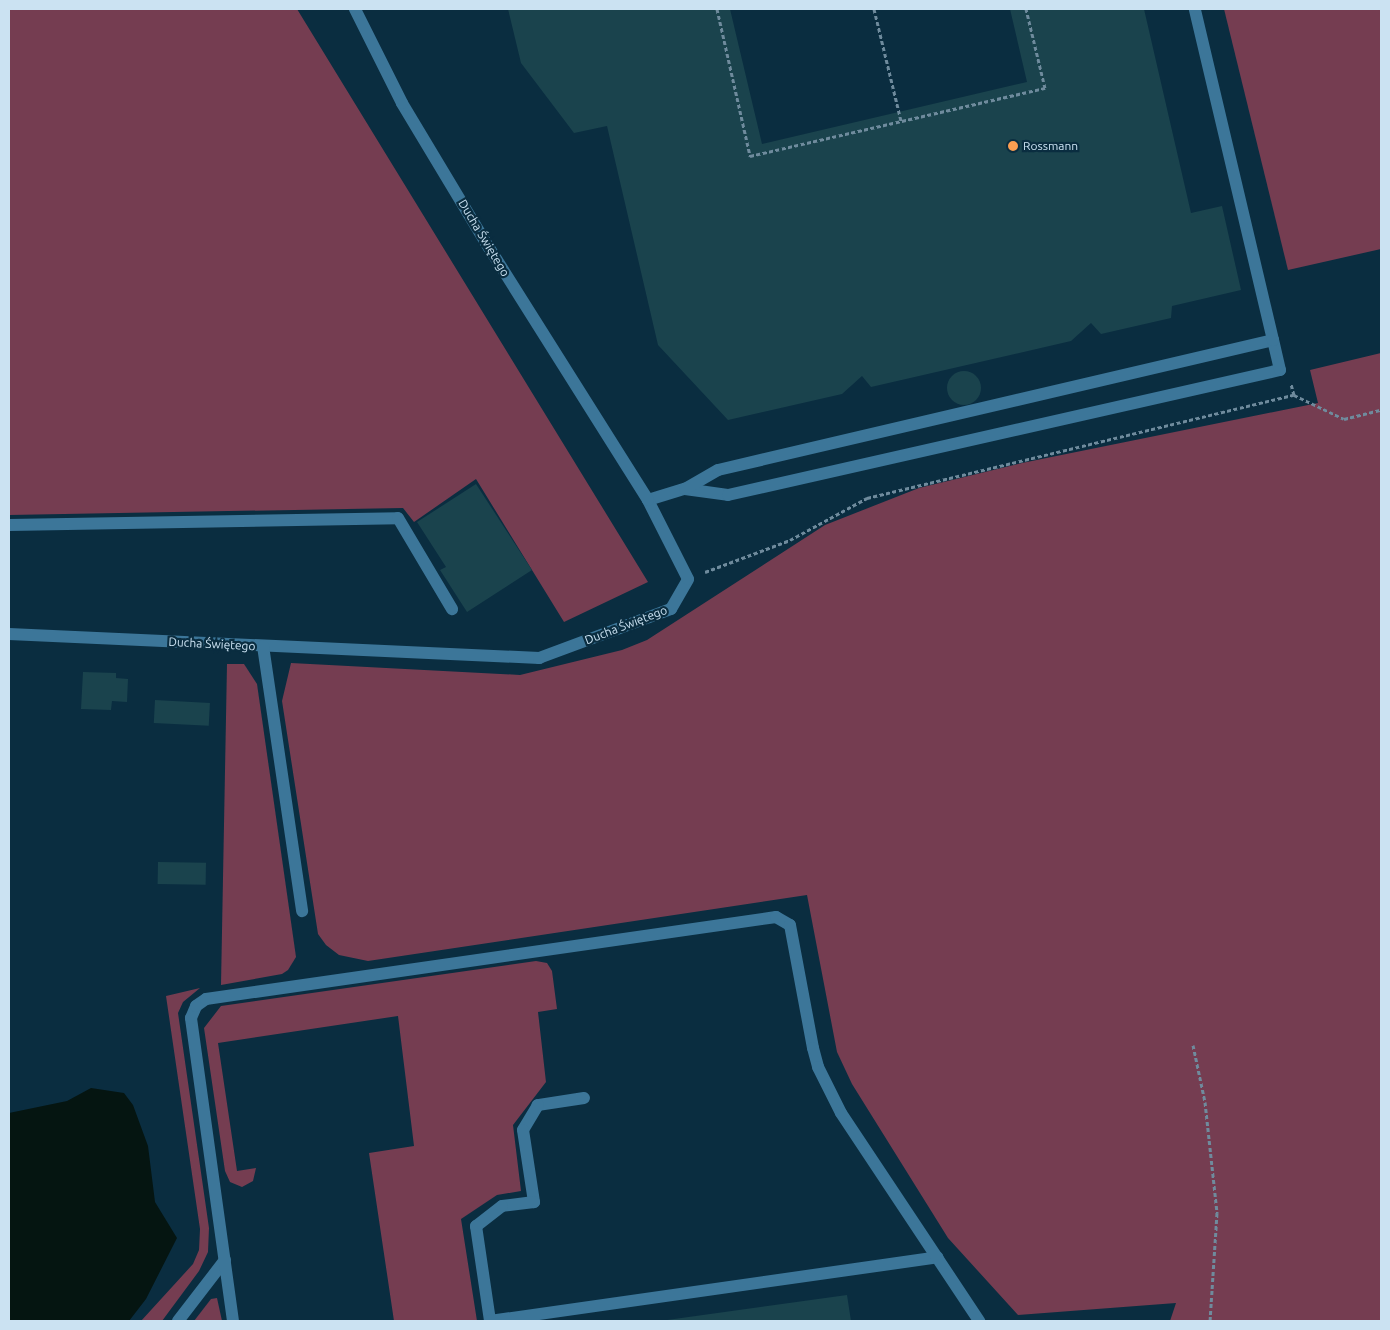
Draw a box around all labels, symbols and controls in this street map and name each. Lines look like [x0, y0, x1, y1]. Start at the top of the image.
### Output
place label: Rossmann [1023, 139, 1078, 153]
marker: Rossmann [1007, 140, 1019, 152]
street label: Ducha Świętego [455, 197, 513, 279]
street label: Ducha Świętego [583, 603, 669, 647]
street label: Ducha Świętego [168, 635, 256, 653]

